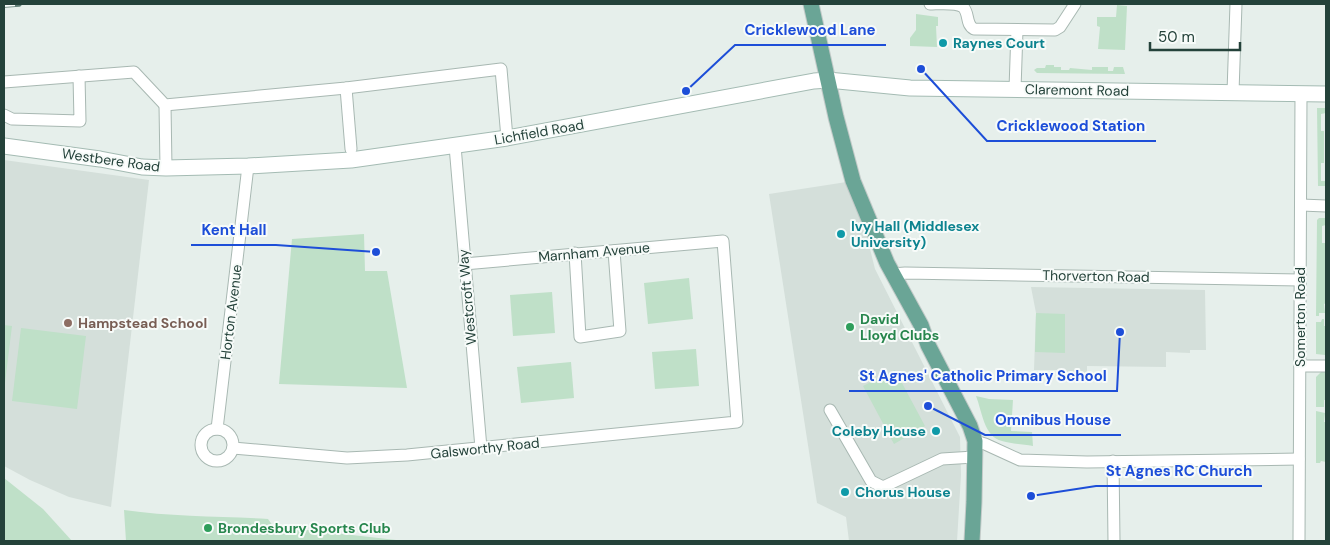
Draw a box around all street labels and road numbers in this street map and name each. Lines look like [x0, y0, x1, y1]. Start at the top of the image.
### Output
street label: Claremont Road [1025, 80, 1129, 100]
street label: Lichfield Road [493, 115, 585, 149]
street label: Westbere Road [61, 144, 161, 176]
street label: Marnham Avenue [537, 238, 651, 266]
street label: Westcroft Way [454, 248, 480, 346]
street label: Horton Avenue [216, 263, 246, 361]
street label: Thorverton Road [1042, 266, 1150, 286]
street label: Somerton Road [1291, 267, 1309, 367]
street label: Galsworthy Road [430, 433, 540, 463]

